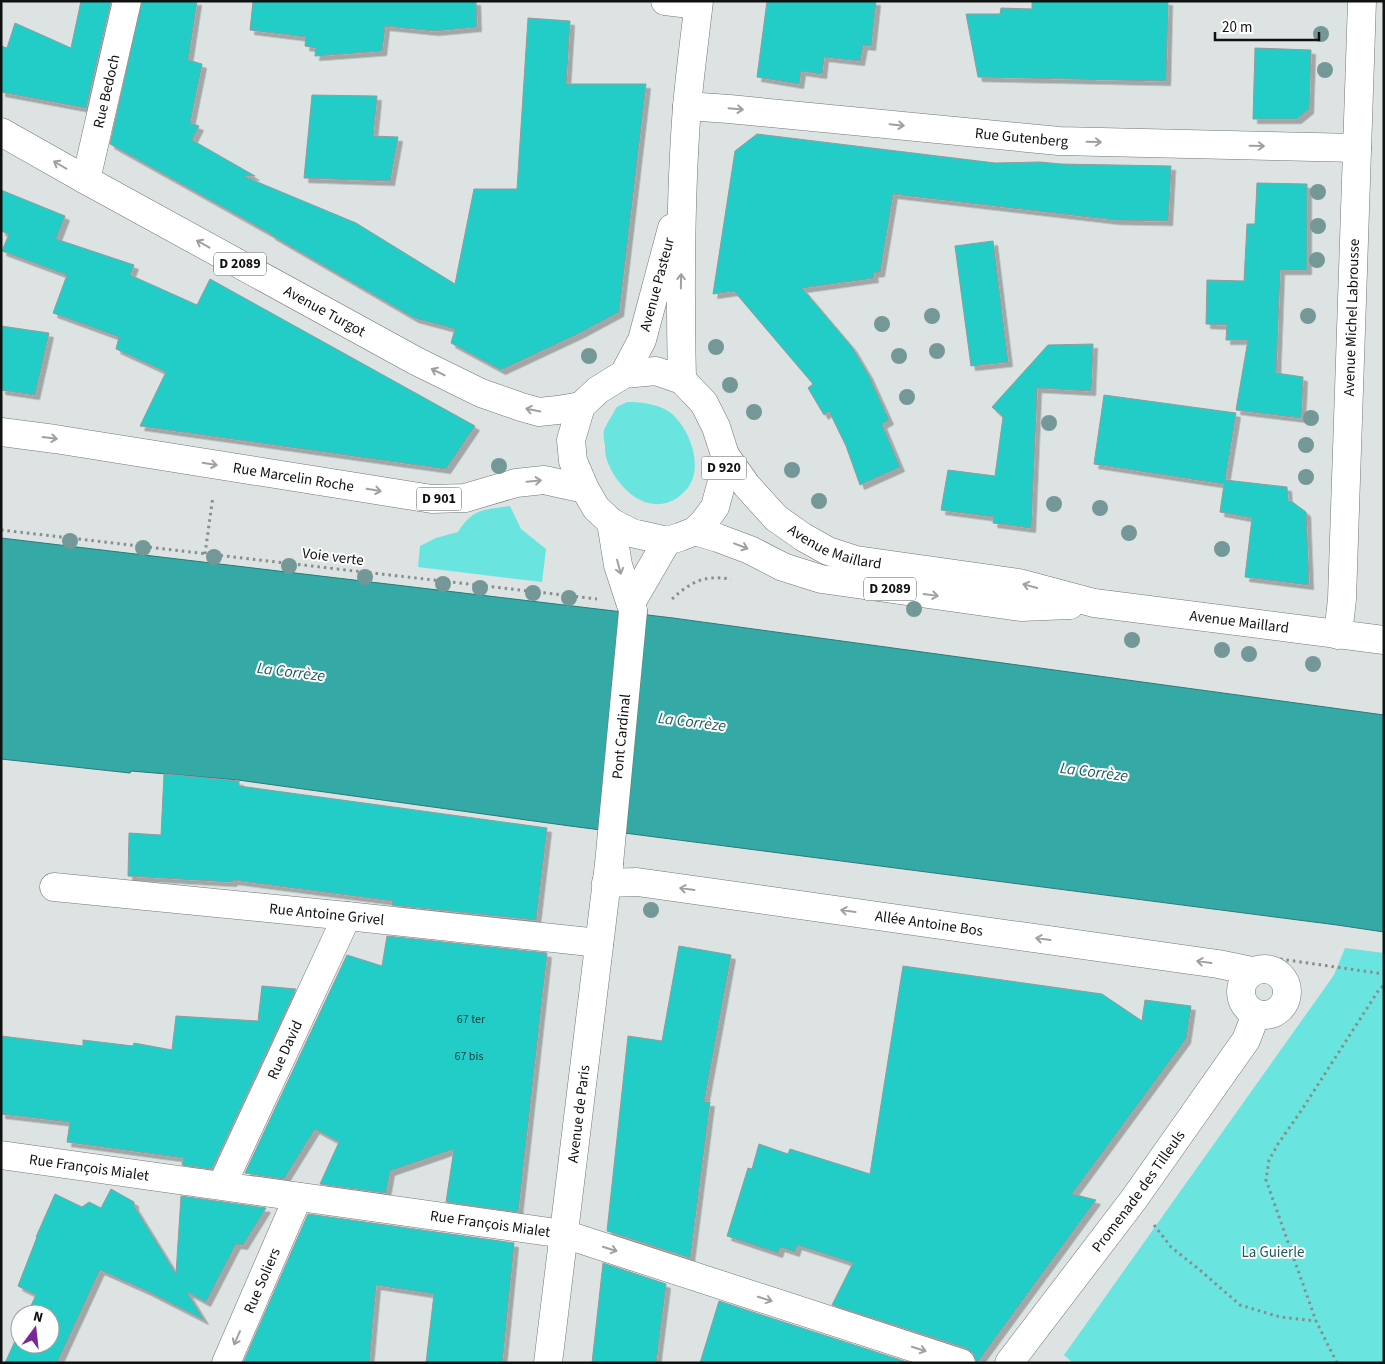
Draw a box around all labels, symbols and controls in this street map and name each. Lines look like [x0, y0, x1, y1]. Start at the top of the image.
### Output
scale bar [1215, 10, 1319, 42]
text: 20 m [1222, 17, 1252, 38]
street label: Rue Bedoch [88, 52, 125, 130]
one-way arrow [727, 104, 743, 114]
one-way arrow [889, 120, 905, 130]
street label: Rue Gutenberg [974, 122, 1069, 152]
one-way arrow [1086, 137, 1102, 147]
one-way arrow [1248, 141, 1264, 151]
one-way arrow [54, 160, 68, 170]
street label: Avenue Pasteur [634, 234, 680, 334]
street label: Avenue Michel Labrousse [1338, 238, 1365, 397]
one-way arrow [195, 239, 210, 249]
road number: D 2089 [214, 252, 266, 276]
one-way arrow [676, 273, 686, 290]
street label: Avenue Turgot [280, 280, 369, 342]
one-way arrow [430, 367, 445, 377]
one-way arrow [525, 404, 541, 414]
one-way arrow [41, 433, 57, 443]
road number: D 920 [702, 456, 746, 479]
street label: Rue Marcelin Roche [231, 457, 356, 497]
one-way arrow [202, 459, 218, 469]
one-way arrow [525, 477, 541, 486]
one-way arrow [366, 485, 382, 495]
road number: D 901 [416, 488, 462, 510]
street label: Avenue Maillard [784, 519, 883, 574]
one-way arrow [733, 542, 748, 552]
street label: Voie verte [301, 543, 365, 571]
one-way arrow [615, 558, 625, 574]
road number: D 2089 [864, 578, 916, 600]
one-way arrow [1023, 581, 1039, 590]
one-way arrow [922, 590, 938, 600]
street label: Avenue Maillard [1188, 605, 1290, 638]
water label: La Corrèze [256, 657, 327, 687]
street label: Pont Cardinal [607, 693, 636, 780]
water label: La Corrèze [657, 707, 728, 737]
water label: La Corrèze [1059, 757, 1130, 787]
one-way arrow [679, 884, 695, 894]
street label: Rue Antoine Grivel [268, 898, 385, 930]
street label: Allée Antoine Bos [874, 905, 984, 941]
one-way arrow [840, 906, 856, 916]
one-way arrow [1036, 934, 1052, 944]
one-way arrow [1196, 957, 1212, 967]
house number: 67 ter [457, 1011, 486, 1028]
street label: Rue David [262, 1017, 308, 1083]
house number: 67 bis [455, 1048, 483, 1065]
street label: Avenue de Paris [562, 1064, 595, 1164]
street label: Promenade des Tilleuls [1087, 1126, 1190, 1257]
street label: Rue François Mialet [28, 1149, 151, 1186]
street label: Rue François Mialet [429, 1205, 552, 1242]
park label: La Guierle [1242, 1242, 1304, 1263]
street label: Rue Soliers [238, 1244, 285, 1317]
one-way arrow [602, 1245, 618, 1254]
one-way arrow [757, 1295, 772, 1304]
north arrow [10, 1304, 60, 1354]
text: N [31, 1307, 45, 1328]
one-way arrow [232, 1330, 242, 1345]
one-way arrow [911, 1345, 927, 1354]

